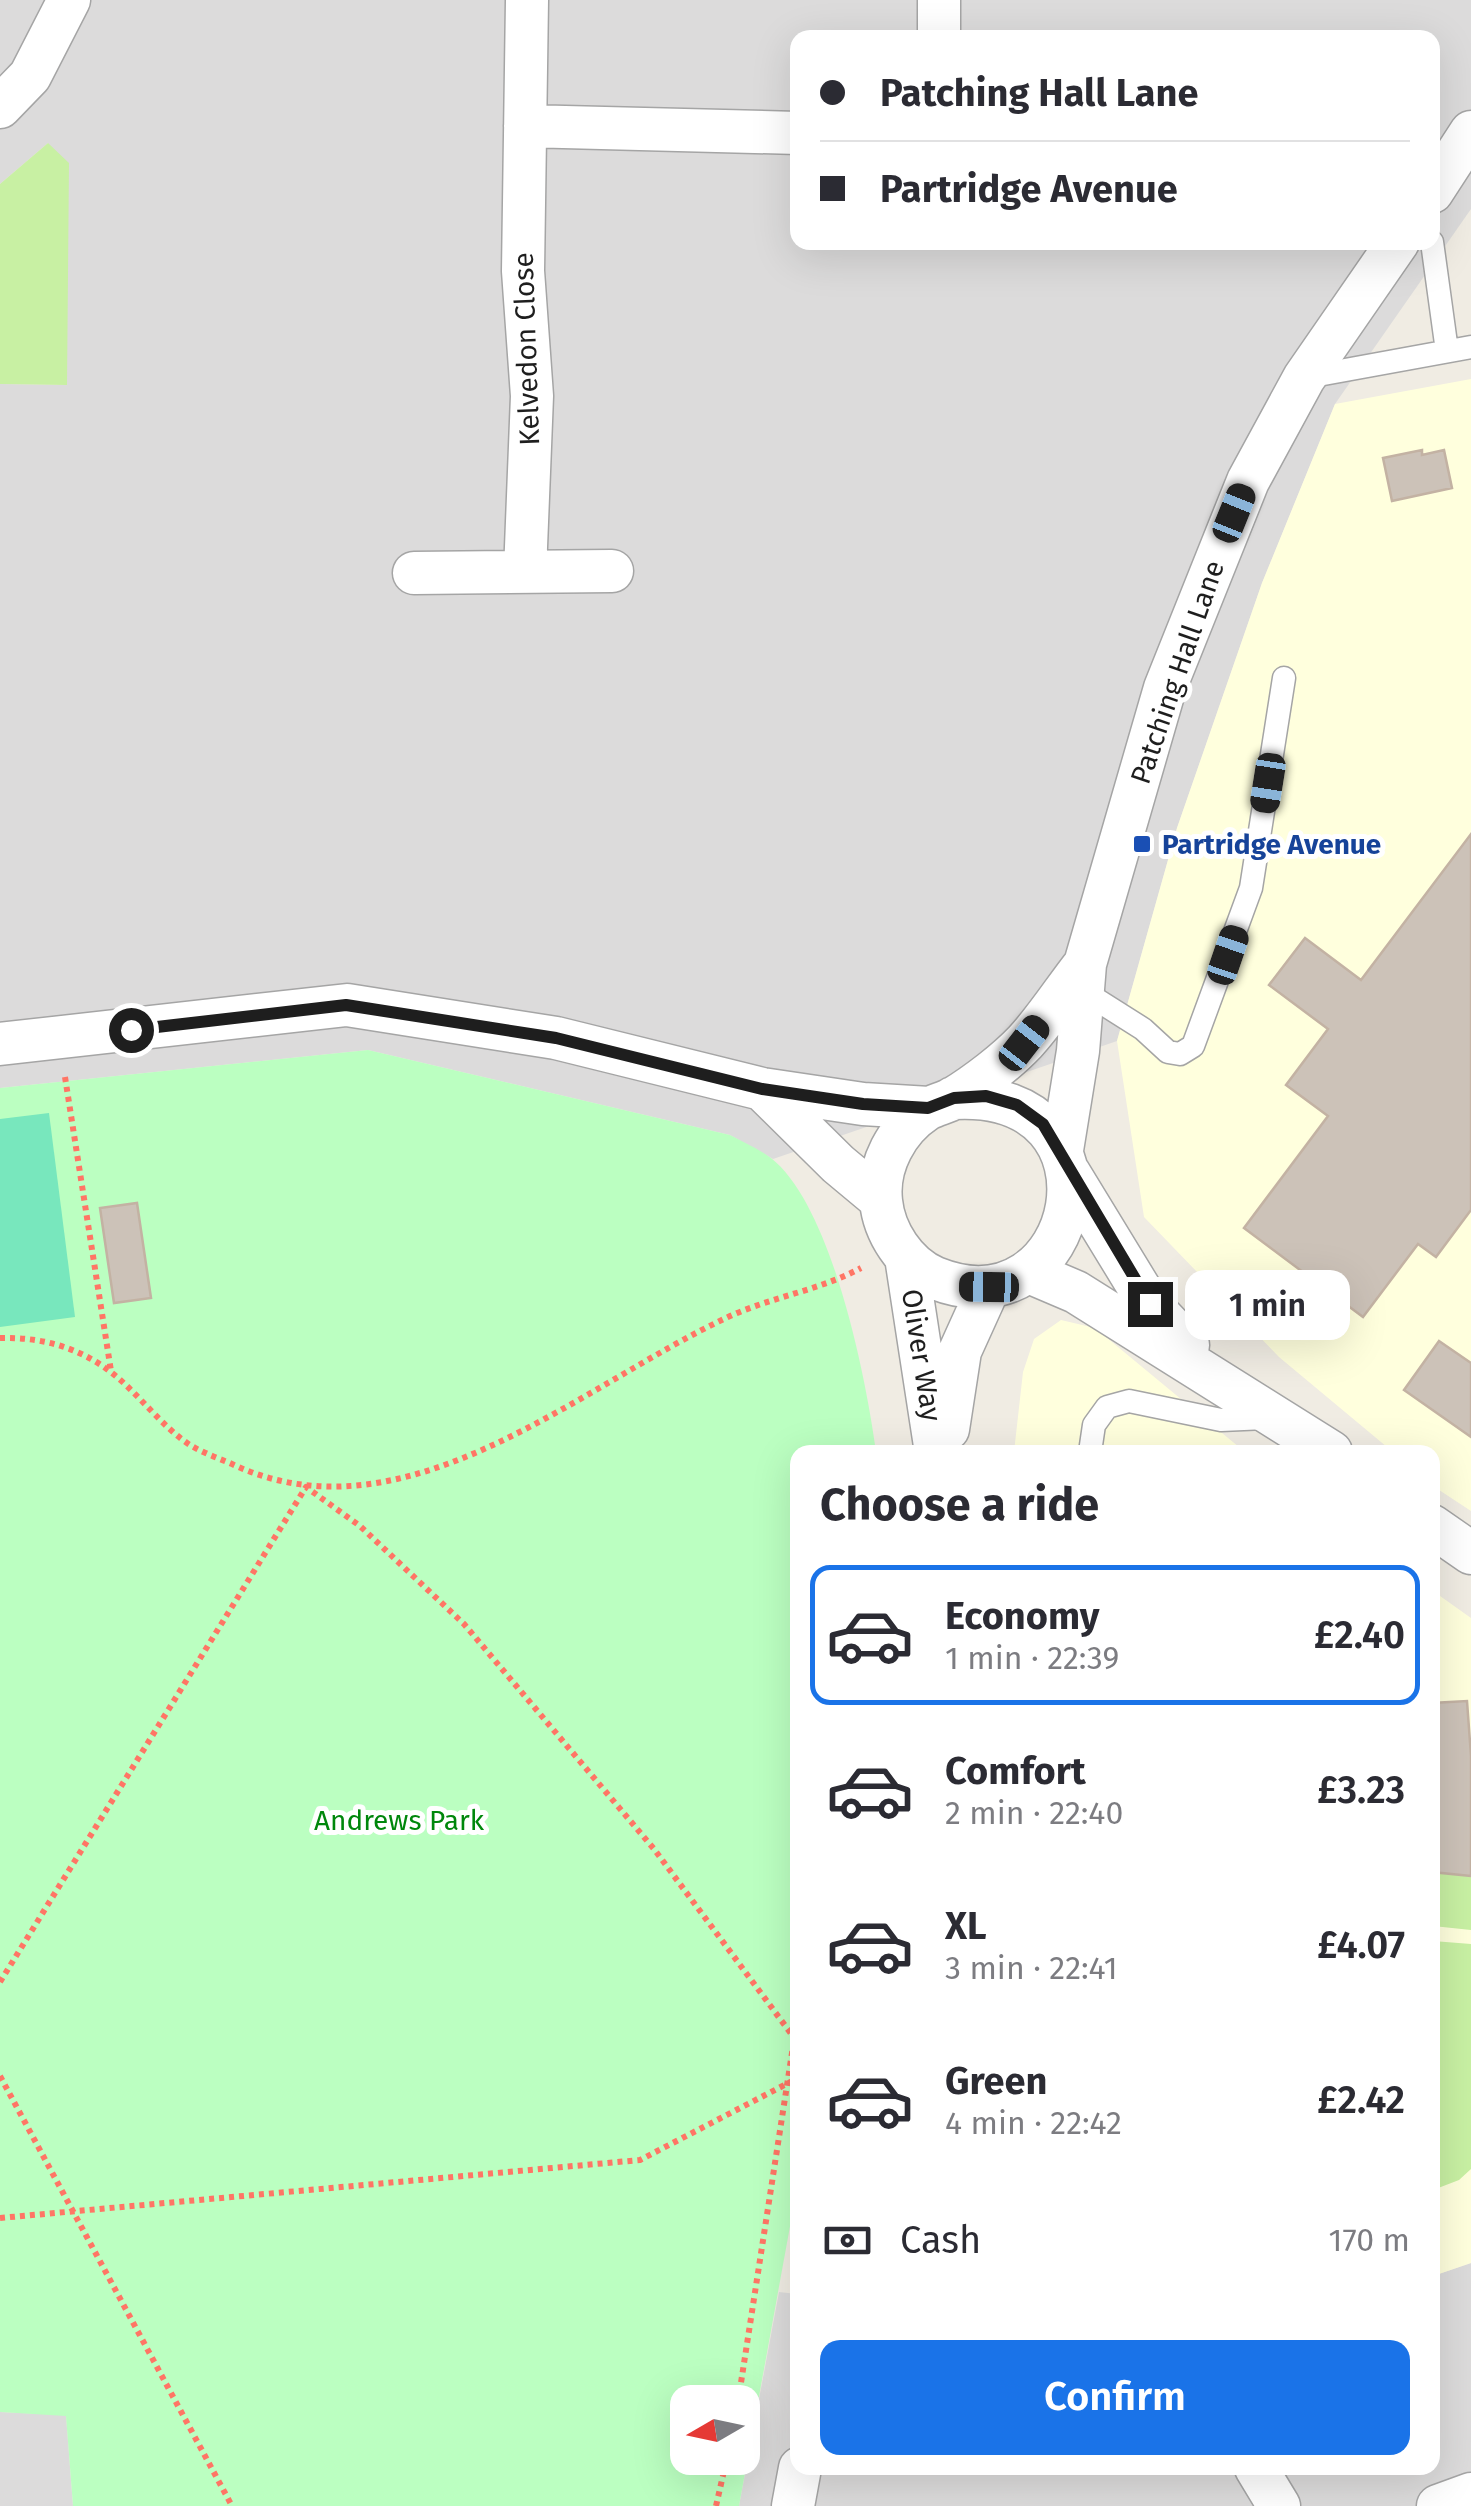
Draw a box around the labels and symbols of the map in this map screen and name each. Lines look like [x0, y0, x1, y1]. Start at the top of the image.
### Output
street label: Kelvedon Close [507, 252, 546, 446]
car [1209, 480, 1259, 546]
street label: Patching Hall Lane [1124, 556, 1231, 788]
car [1248, 751, 1288, 815]
place label: Partridge Avenue [1162, 828, 1381, 861]
marker: Partridge Avenue [1131, 833, 1153, 855]
car [1204, 922, 1252, 988]
route start [109, 1008, 154, 1053]
car [994, 1010, 1054, 1076]
callout: 1 min [1185, 1269, 1350, 1339]
car [959, 1271, 1019, 1303]
route end [1128, 1282, 1173, 1327]
street label: Oliver Way [895, 1287, 948, 1424]
park label: Andrews Park [314, 1804, 485, 1837]
north arrow [670, 2385, 760, 2475]

